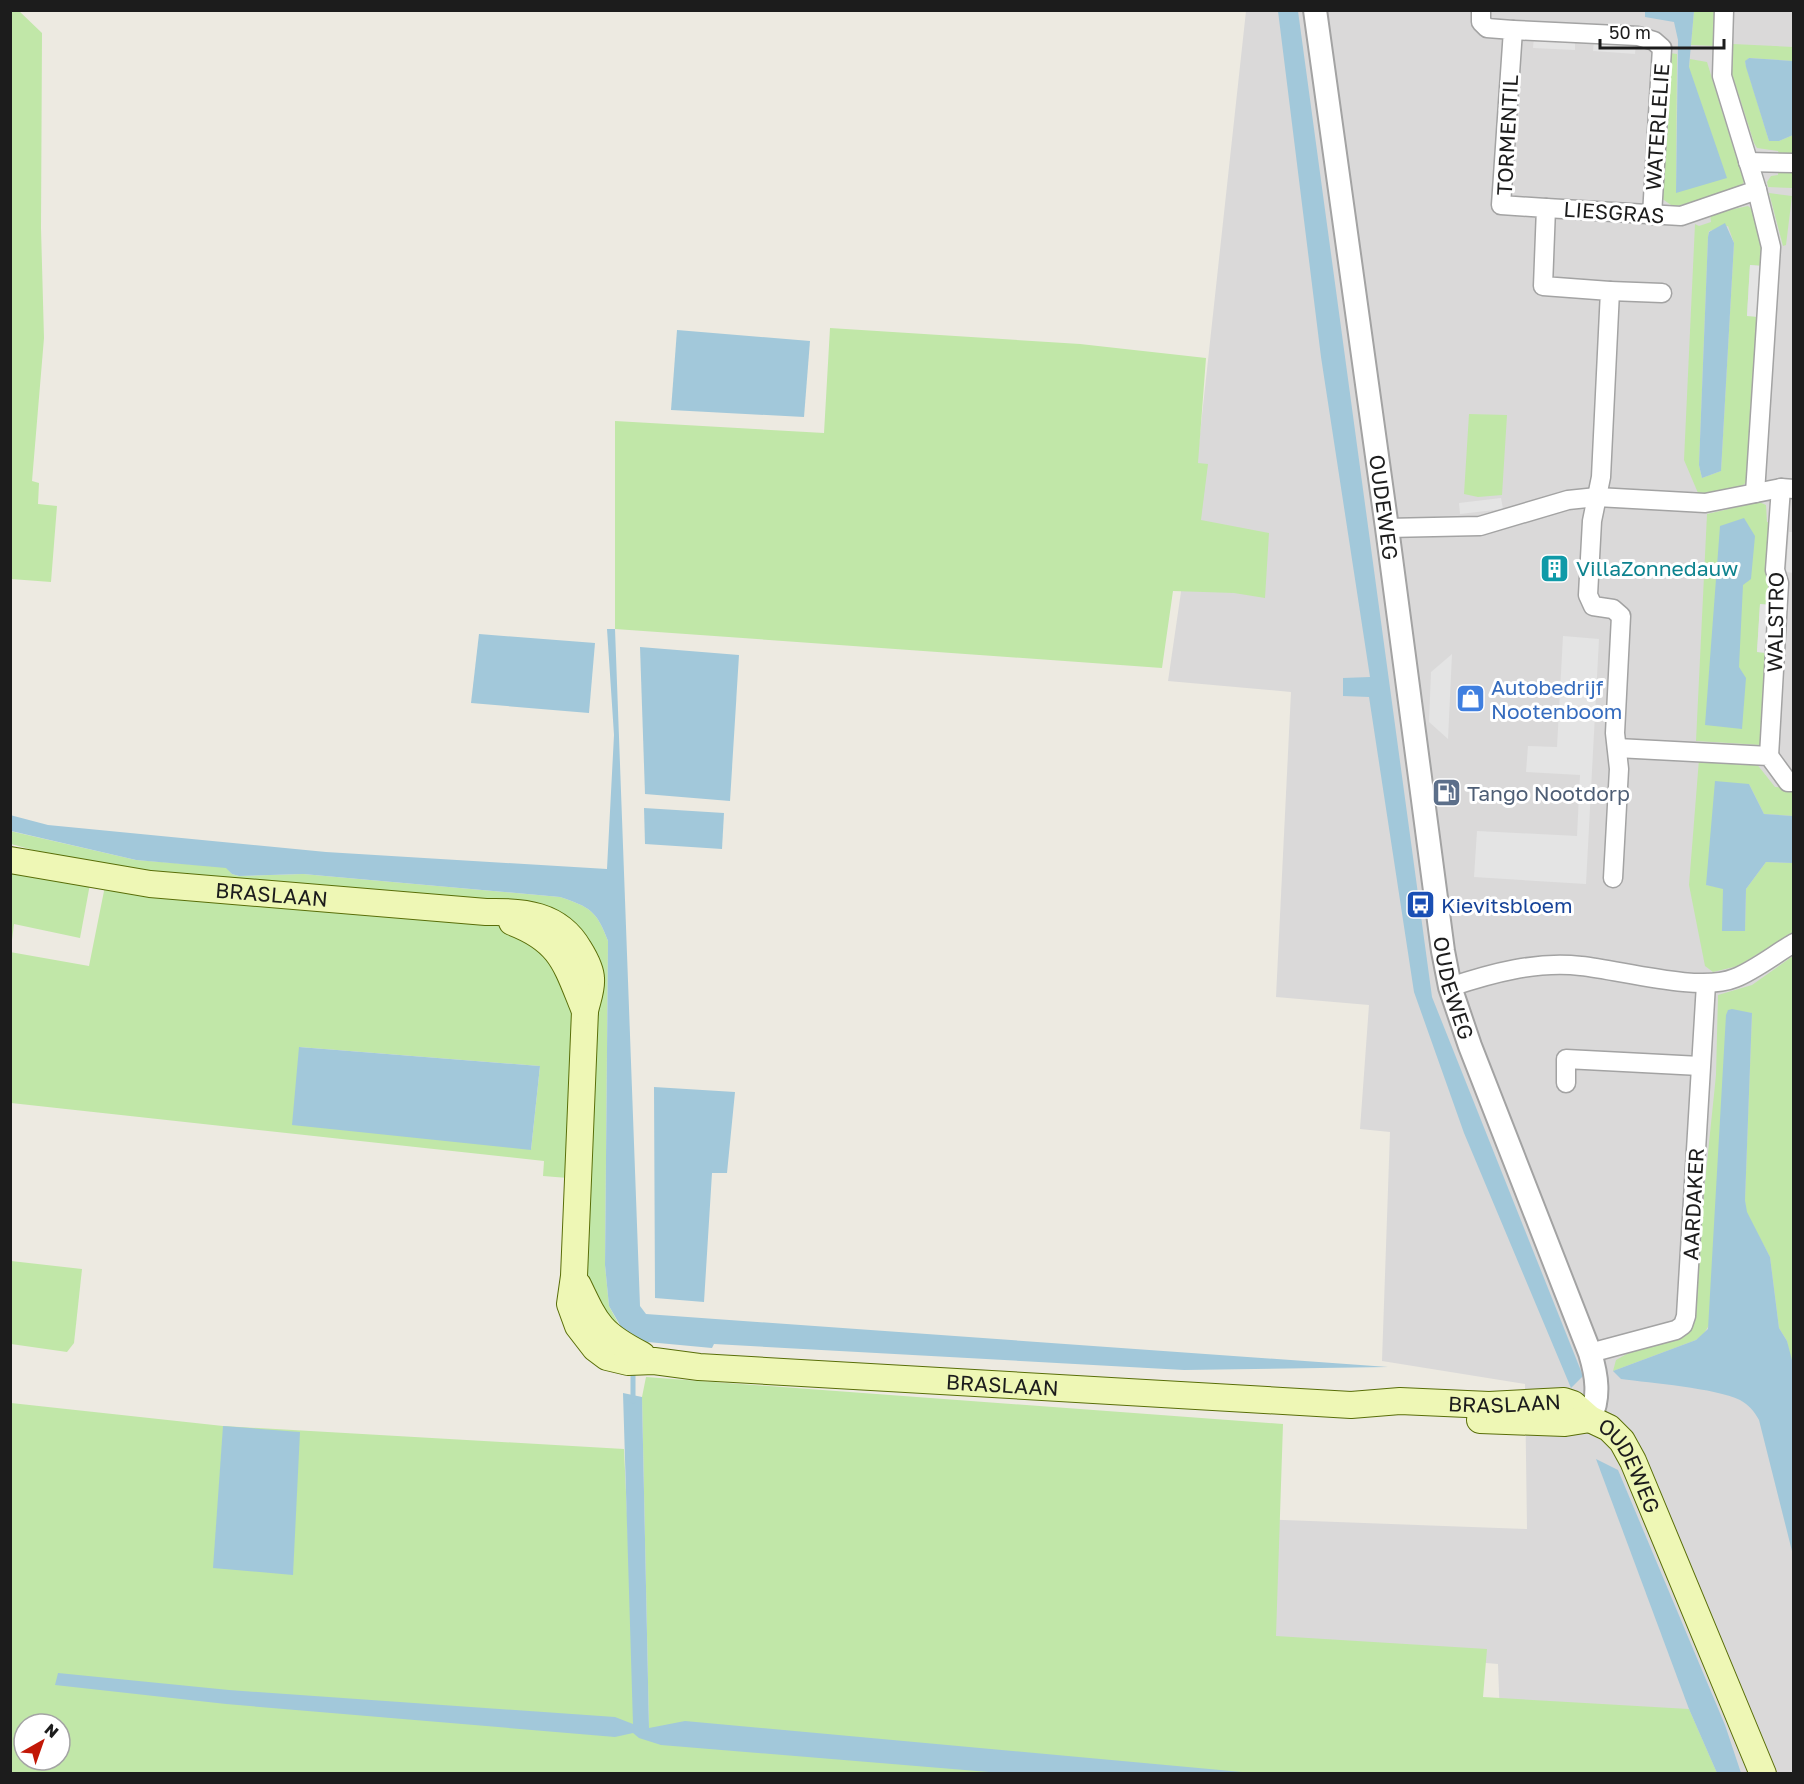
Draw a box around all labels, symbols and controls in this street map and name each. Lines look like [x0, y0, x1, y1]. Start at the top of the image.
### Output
scale bar [1600, 12, 1724, 50]
text: 50 m [1609, 21, 1651, 43]
street label: WATERLELIE [1640, 62, 1674, 192]
street label: TORMENTIL [1491, 74, 1523, 196]
street label: LIESGRAS [1563, 196, 1665, 228]
street label: OUDEWEG [1364, 453, 1404, 562]
building icon: VillaZonnedauw [1539, 552, 1571, 584]
place label: VillaZonnedauw [1576, 555, 1738, 581]
street label: WALSTRO [1761, 571, 1789, 673]
place label: Autobedrijf Nootenboom [1491, 674, 1622, 724]
shop icon: Autobedrijf Nootenboom [1454, 683, 1486, 715]
fuel station icon: Tango Nootdorp [1430, 777, 1462, 809]
place label: Tango Nootdorp [1467, 780, 1630, 806]
street label: BRASLAAN [214, 876, 329, 912]
bus stop icon: Kievitsbloem [1404, 889, 1436, 921]
place label: Kievitsbloem [1441, 892, 1573, 918]
street label: OUDEWEG [1428, 935, 1480, 1043]
street label: AARDAKER [1677, 1147, 1709, 1261]
street label: BRASLAAN [945, 1368, 1059, 1401]
street label: BRASLAAN [1447, 1388, 1561, 1418]
street label: OUDEWEG [1595, 1412, 1666, 1517]
north arrow [12, 1712, 72, 1772]
text: N [41, 1719, 63, 1742]

